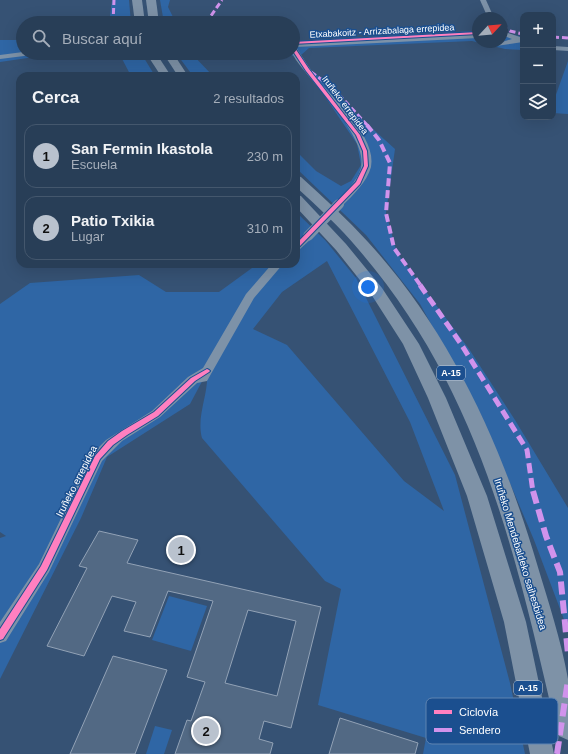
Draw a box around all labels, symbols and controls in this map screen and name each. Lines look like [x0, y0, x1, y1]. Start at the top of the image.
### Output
north arrow [472, 12, 508, 48]
map controls [520, 12, 556, 120]
button: + [520, 12, 556, 48]
search box [16, 16, 300, 60]
street label: Etxabakoitz - Arrizabalaga errepidea [309, 22, 455, 40]
icon: search [30, 27, 52, 49]
text: Buscar aquí [62, 30, 142, 47]
button: − [520, 48, 556, 84]
street label: Iruñeko errepidea [320, 74, 370, 136]
button: layers [520, 84, 556, 120]
text: Cerca [32, 88, 79, 107]
text: 2 resultados [213, 91, 284, 106]
text: San Fermin Ikastola [71, 140, 213, 157]
text: 1 [42, 149, 50, 164]
text: 230 m [247, 149, 283, 164]
text: Escuela [71, 157, 117, 172]
text: Patio Txikia [71, 212, 154, 229]
text: 2 [42, 221, 50, 236]
text: 310 m [247, 221, 283, 236]
text: Lugar [71, 229, 104, 244]
your location [358, 277, 378, 297]
road number: A-15 [437, 366, 465, 380]
street label: Iruñeko errepidea [54, 443, 99, 519]
street label: Iruñeko Mendebaldeko saihesbidea [492, 477, 549, 632]
pin: 1 [168, 535, 194, 565]
road number: A-15 [514, 681, 542, 695]
legend [426, 698, 558, 744]
text: Ciclovía [459, 706, 499, 718]
pin: 2 [193, 716, 219, 746]
text: Sendero [459, 724, 501, 736]

